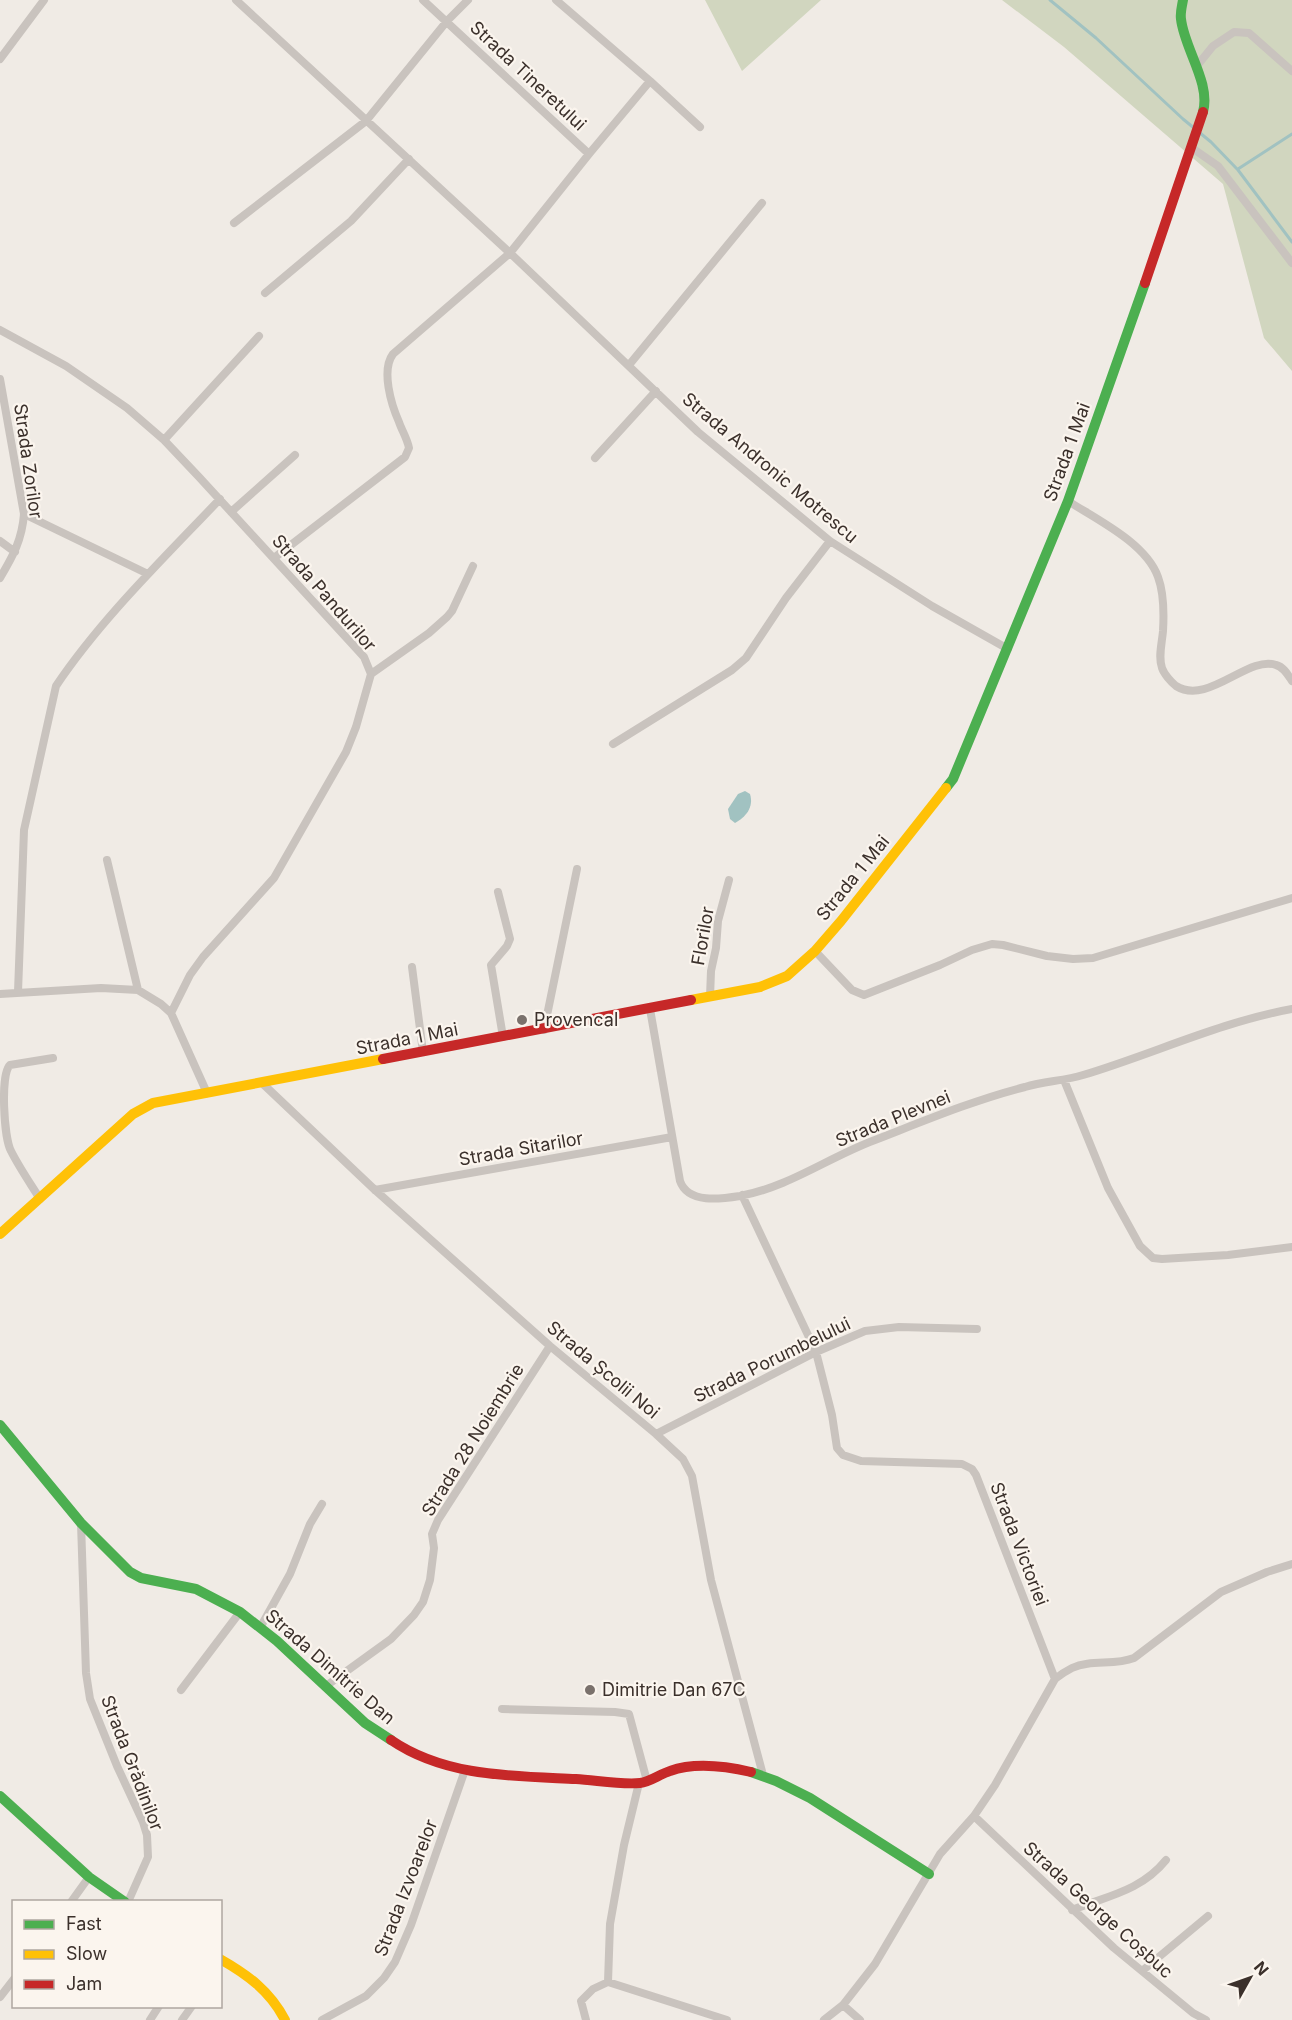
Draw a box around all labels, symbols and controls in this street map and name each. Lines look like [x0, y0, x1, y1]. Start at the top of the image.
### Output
street label: Strada Tineretului [466, 17, 591, 135]
street label: Strada Andronic Motrescu [678, 388, 862, 547]
street label: Strada 1 Mai [1039, 400, 1094, 504]
street label: Strada Zorilor [10, 402, 47, 520]
street label: Strada Pandurilor [268, 530, 381, 655]
street label: Strada 1 Mai [812, 831, 893, 925]
street label: Florilor [687, 905, 718, 967]
place label: Provencal [534, 1009, 618, 1030]
marker: Provencal [515, 1013, 529, 1027]
street label: Strada 1 Mai [354, 1018, 460, 1059]
street label: Strada Plevnei [832, 1086, 953, 1151]
street label: Strada Sitarilor [457, 1127, 585, 1170]
street label: Strada Porumbelului [690, 1312, 854, 1407]
street label: Strada Școlii Noi [542, 1317, 664, 1423]
street label: Strada 28 Noiembrie [417, 1360, 528, 1520]
street label: Strada Victoriei [986, 1479, 1053, 1608]
street label: Strada Dimitrie Dan [261, 1605, 399, 1729]
place label: Dimitrie Dan 67C [602, 1679, 746, 1700]
marker: Dimitrie Dan 67C [583, 1683, 597, 1697]
street label: Strada Grădinilor [97, 1692, 168, 1834]
street label: Strada Izvoarelor [370, 1816, 441, 1959]
street label: Strada George Coșbuc [1019, 1837, 1177, 1983]
legend [12, 1900, 222, 2008]
text: Fast [66, 1913, 102, 1934]
text: Slow [66, 1943, 107, 1964]
north arrow [1220, 1948, 1280, 2008]
text: N [1250, 1957, 1273, 1979]
text: Jam [66, 1973, 102, 1994]

